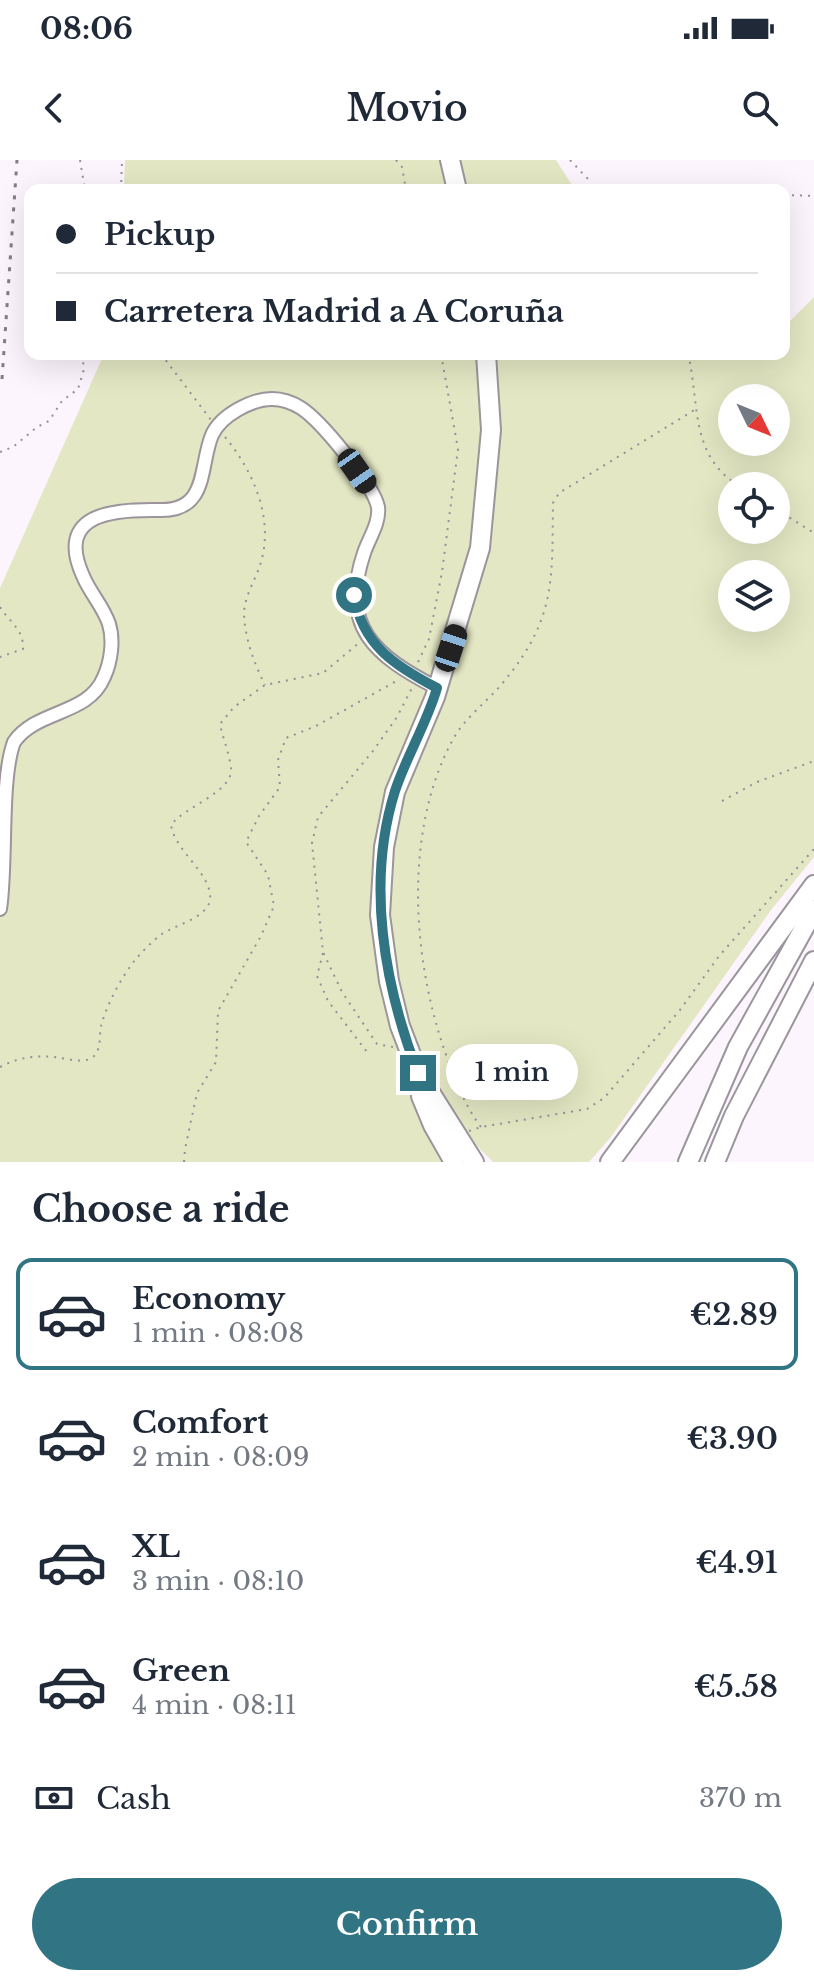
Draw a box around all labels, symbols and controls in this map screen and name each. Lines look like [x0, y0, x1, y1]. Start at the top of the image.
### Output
text: 08:06 [40, 10, 133, 47]
icon: back [32, 86, 76, 130]
text: Movio [346, 86, 468, 131]
icon: search [738, 86, 782, 130]
text: Pickup [104, 216, 215, 253]
text: Carretera Madrid a A Coruña [104, 293, 564, 330]
north arrow [718, 384, 790, 456]
map controls [718, 384, 790, 632]
car [333, 444, 381, 498]
button: locate [718, 472, 790, 544]
button: layers [718, 560, 790, 632]
route start [336, 577, 372, 613]
car [432, 621, 470, 675]
callout: 1 min [446, 1045, 578, 1101]
route end [400, 1055, 436, 1091]
text: 1 min [475, 1056, 549, 1088]
text: Choose a ride [32, 1187, 289, 1232]
icon: car [36, 1278, 108, 1350]
text: Economy [132, 1280, 285, 1317]
text: €2.89 [690, 1296, 778, 1333]
text: 1 min · 08:08 [132, 1317, 304, 1349]
icon: car [36, 1402, 108, 1474]
text: Comfort [132, 1404, 269, 1441]
text: €3.90 [687, 1420, 778, 1457]
text: 2 min · 08:09 [132, 1441, 310, 1473]
icon: car [36, 1526, 108, 1598]
text: XL [132, 1528, 180, 1565]
text: €4.91 [695, 1544, 778, 1581]
text: 3 min · 08:10 [132, 1565, 304, 1597]
icon: car [36, 1650, 108, 1722]
text: Green [132, 1652, 230, 1689]
text: €5.58 [694, 1668, 778, 1705]
text: 4 min · 08:11 [132, 1689, 297, 1721]
icon: cash [32, 1776, 76, 1820]
text: Cash [96, 1780, 171, 1817]
text: 370 m [699, 1782, 782, 1814]
button: Confirm [32, 1878, 782, 1970]

